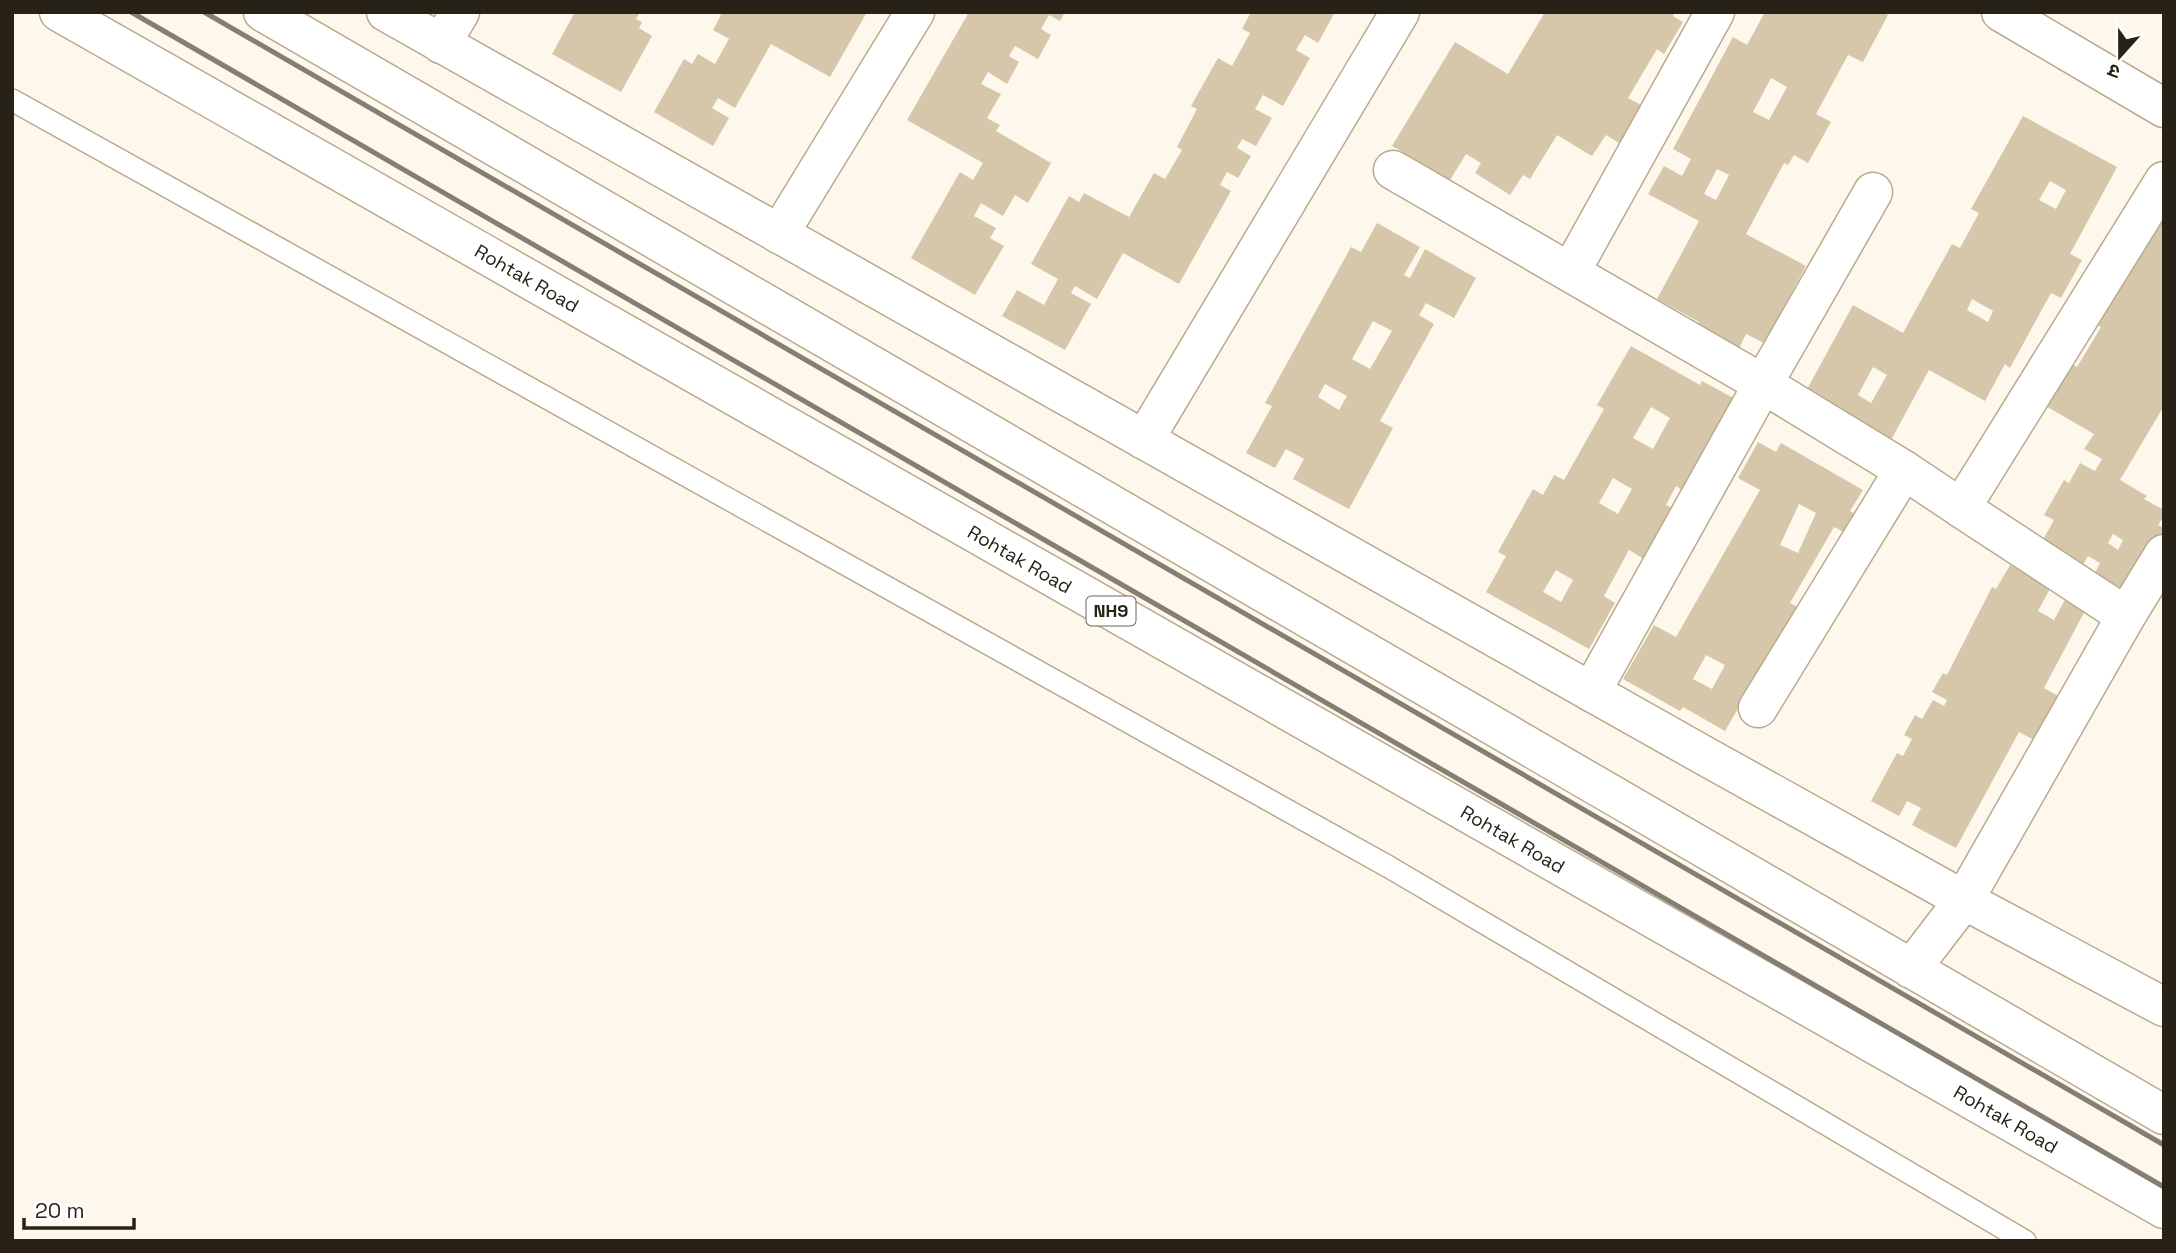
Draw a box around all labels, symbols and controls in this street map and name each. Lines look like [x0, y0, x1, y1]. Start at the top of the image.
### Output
north arrow [2085, 21, 2155, 91]
text: उ [2104, 57, 2124, 85]
street label: Rohtak Road [470, 238, 583, 318]
street label: Rohtak Road [963, 519, 1076, 599]
road number: NH9 [1086, 596, 1136, 626]
street label: Rohtak Road [1456, 799, 1569, 879]
street label: Rohtak Road [1949, 1079, 2062, 1159]
scale bar [24, 1186, 135, 1230]
text: 20 m [35, 1197, 85, 1224]

